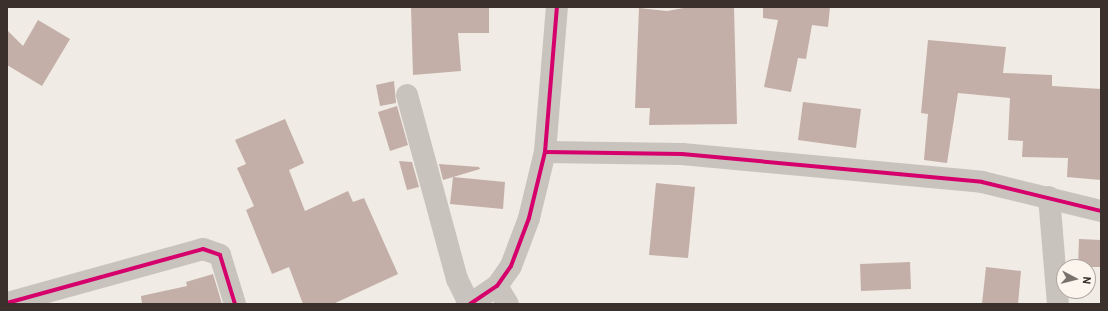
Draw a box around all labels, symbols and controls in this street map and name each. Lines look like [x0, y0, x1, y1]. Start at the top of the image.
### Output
north arrow [1056, 259, 1096, 299]
text: N [1081, 276, 1094, 285]

